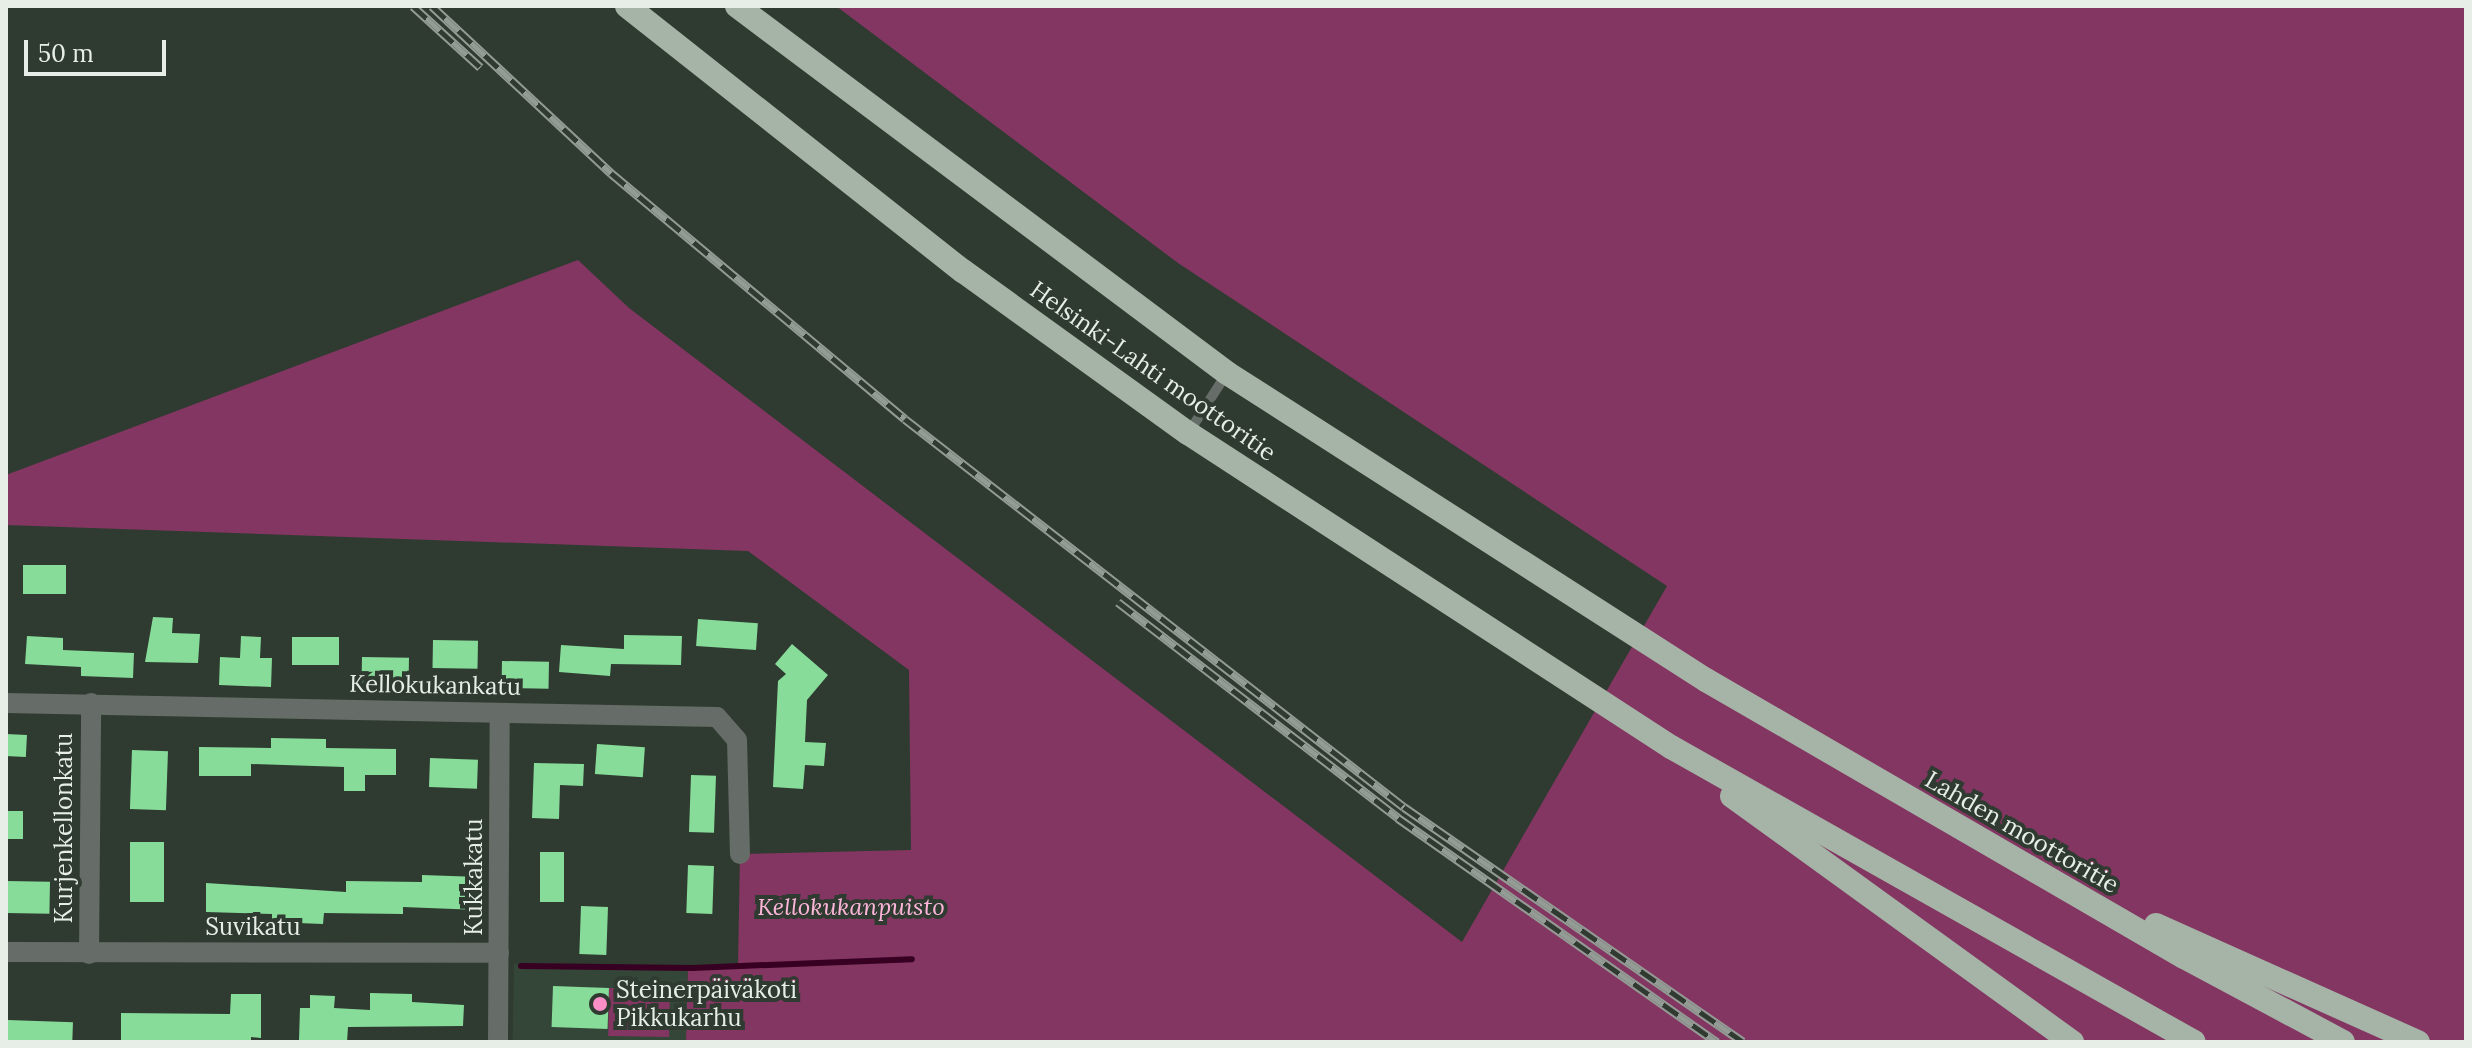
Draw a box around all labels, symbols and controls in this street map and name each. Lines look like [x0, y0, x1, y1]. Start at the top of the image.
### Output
scale bar [28, 24, 170, 74]
text: 50 m [38, 38, 94, 69]
street label: Helsinki-Lahti moottoritie [1025, 275, 1281, 467]
street label: Kellokukankatu [349, 669, 521, 701]
street label: Kurjenkellonkatu [50, 733, 78, 923]
street label: Lahden moottoritie [1920, 765, 2124, 899]
street label: Kukkakatu [460, 818, 488, 936]
park label: Kellokukanpuisto [757, 893, 945, 921]
street label: Suvikatu [205, 913, 301, 941]
place label: Steinerpäiväkoti Pikkukarhu [616, 976, 797, 1032]
marker: Steinerpäiväkoti Pikkukarhu [591, 995, 609, 1013]

